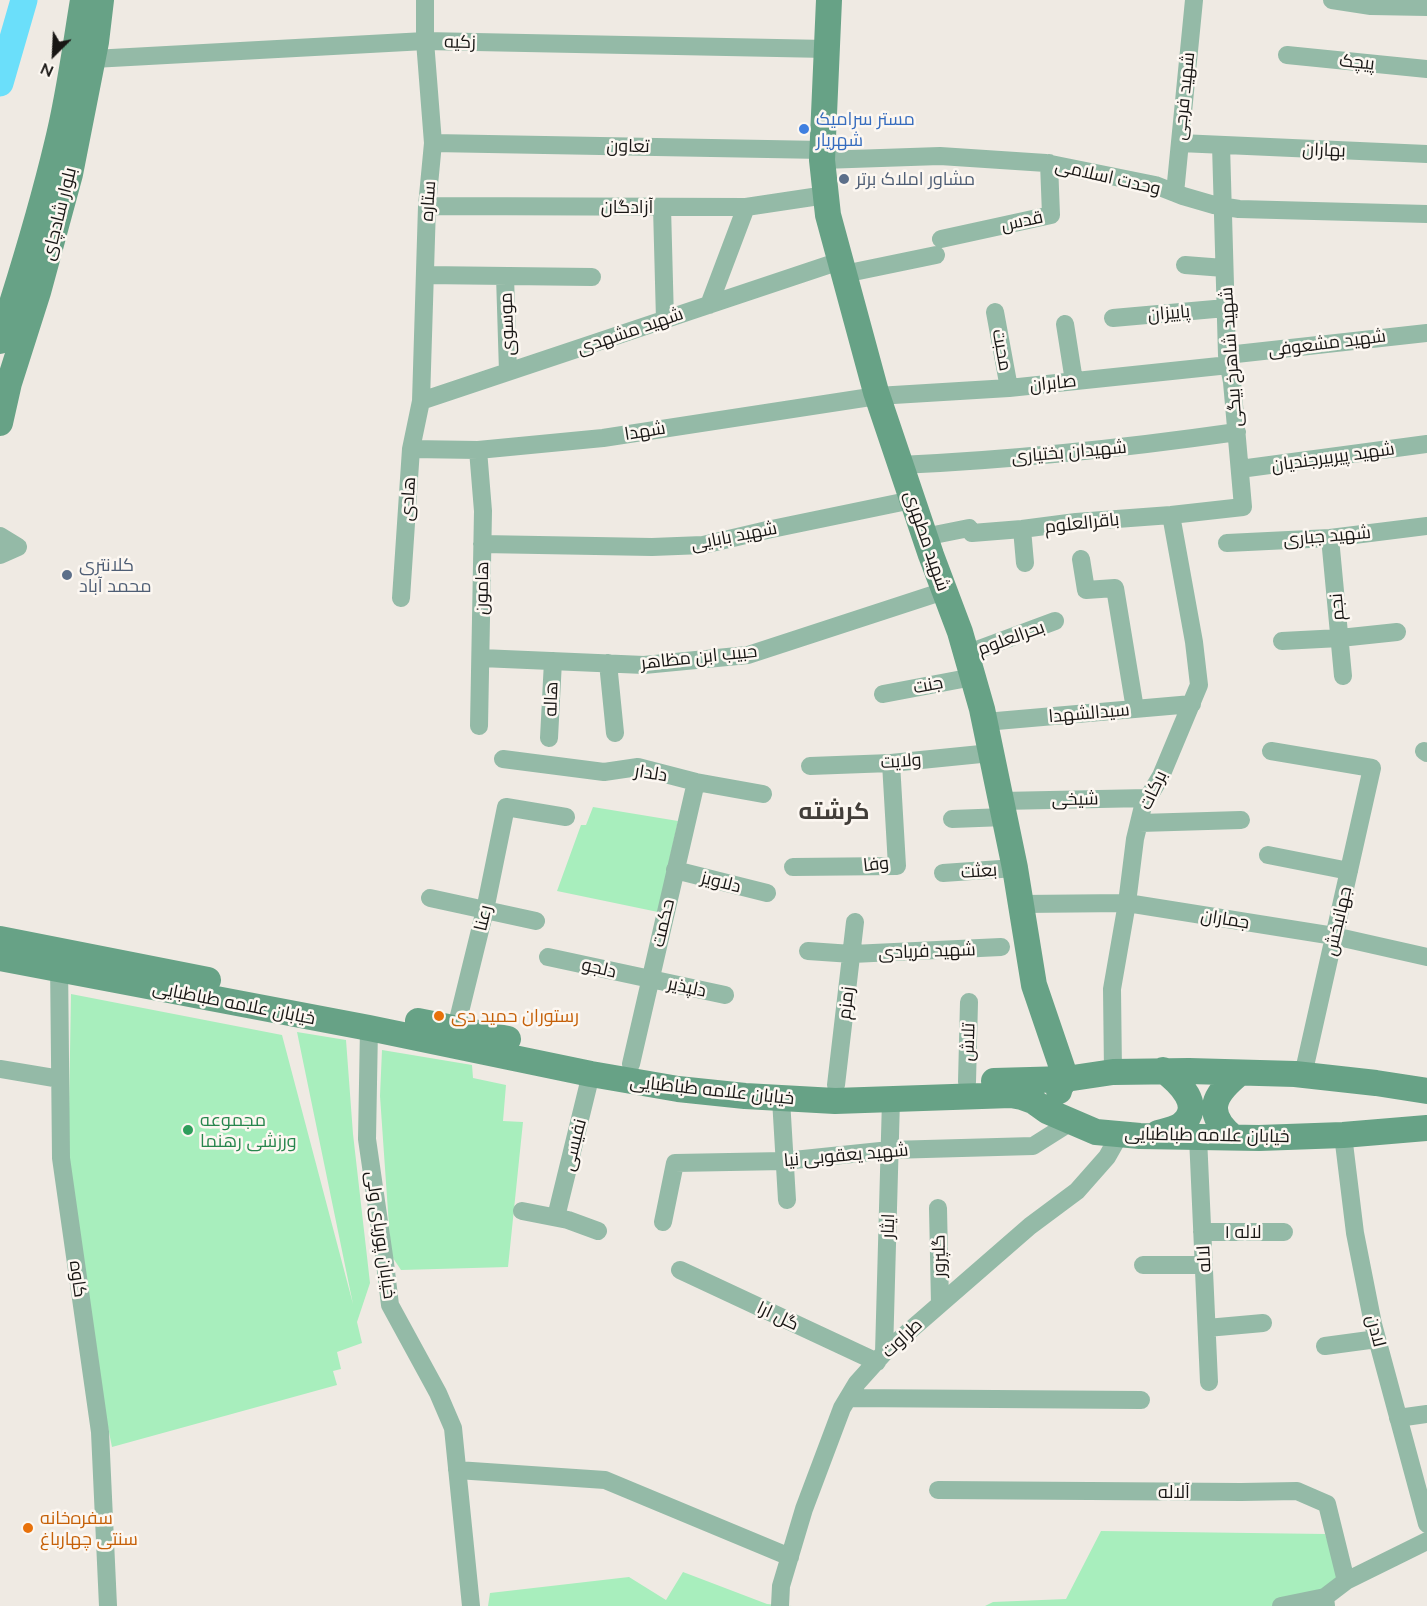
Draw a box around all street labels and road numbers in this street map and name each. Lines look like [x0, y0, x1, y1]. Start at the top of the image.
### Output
street label: زکیه [444, 31, 476, 53]
street label: پیچک [1338, 49, 1376, 75]
street label: شهید فرجی [1169, 51, 1199, 141]
street label: تعاون [606, 135, 650, 157]
street label: بهاران [1302, 138, 1346, 162]
street label: وحدت اسلامی [1053, 154, 1163, 200]
street label: بلوار شادچای [37, 165, 81, 263]
street label: ستاره [416, 180, 440, 222]
street label: آزادگان [601, 196, 653, 218]
street label: قدس [999, 206, 1045, 236]
street label: شهید شاهرخ بیگی [1215, 286, 1247, 428]
street label: موسوی [495, 292, 519, 356]
street label: پاییزان [1147, 300, 1191, 326]
street label: شهید مشهدی [574, 303, 686, 359]
street label: شهید مشعوفی [1267, 325, 1387, 361]
street label: محبت [988, 327, 1016, 373]
street label: صابران [1028, 370, 1078, 396]
street label: شهدا [623, 417, 667, 445]
street label: شهیدان بختیاری [1011, 436, 1127, 468]
street label: شهید پیربیرجندیان [1270, 438, 1396, 476]
street label: هادی [396, 476, 420, 522]
street label: شهید مطهری [900, 488, 954, 594]
street label: باقرالعلوم [1044, 508, 1120, 538]
street label: شهید بابایی [689, 517, 779, 555]
street label: شهید جباری [1282, 521, 1372, 551]
street label: هامون [471, 561, 493, 615]
street label: نجم [1325, 592, 1349, 622]
street label: بحرالعلوم [975, 616, 1047, 660]
street label: حبیب ابن مظاهر [640, 640, 758, 674]
street label: جنت [911, 672, 945, 698]
street label: هاله [540, 681, 562, 717]
street label: سیدالشهدا [1047, 699, 1131, 727]
street label: ولایت [880, 749, 922, 773]
street label: دلدار [633, 760, 669, 786]
street label: برکات [1135, 767, 1171, 813]
street label: شیخی [1051, 788, 1099, 810]
street label: وفا [862, 852, 890, 876]
street label: بعثت [960, 859, 998, 883]
street label: دلاویز [699, 867, 743, 897]
street label: جهانبخش [1320, 884, 1356, 958]
street label: حکمت [647, 897, 679, 949]
street label: رعنا [470, 903, 496, 933]
street label: جماران [1199, 904, 1251, 934]
street label: شهید فریادی [878, 939, 976, 963]
street label: دلجو [580, 954, 618, 982]
street label: دلپذیر [666, 972, 708, 1002]
street label: خیابان علامه طباطبایی [151, 977, 317, 1029]
street label: زمزم [833, 985, 859, 1021]
street label: تلاش [957, 1022, 979, 1062]
street label: خیابان علامه طباطبایی [629, 1071, 795, 1109]
street label: نفیسی [557, 1117, 591, 1173]
street label: خیابان علامه طباطبایی [1124, 1123, 1290, 1147]
street label: شهید یعقوبی نیا [783, 1139, 909, 1171]
street label: خیابان پوریای ولی [361, 1170, 401, 1300]
street label: ایثار [877, 1213, 899, 1239]
street label: لاله ۱ [1224, 1221, 1262, 1243]
street label: گلپرور [928, 1234, 950, 1278]
street label: لاله [1193, 1245, 1215, 1273]
street label: کاوه [65, 1259, 91, 1299]
street label: گل ارا [754, 1297, 802, 1335]
street label: لادن [1362, 1313, 1390, 1349]
street label: طراوت [877, 1314, 927, 1362]
street label: آلاله [1158, 1481, 1190, 1503]

